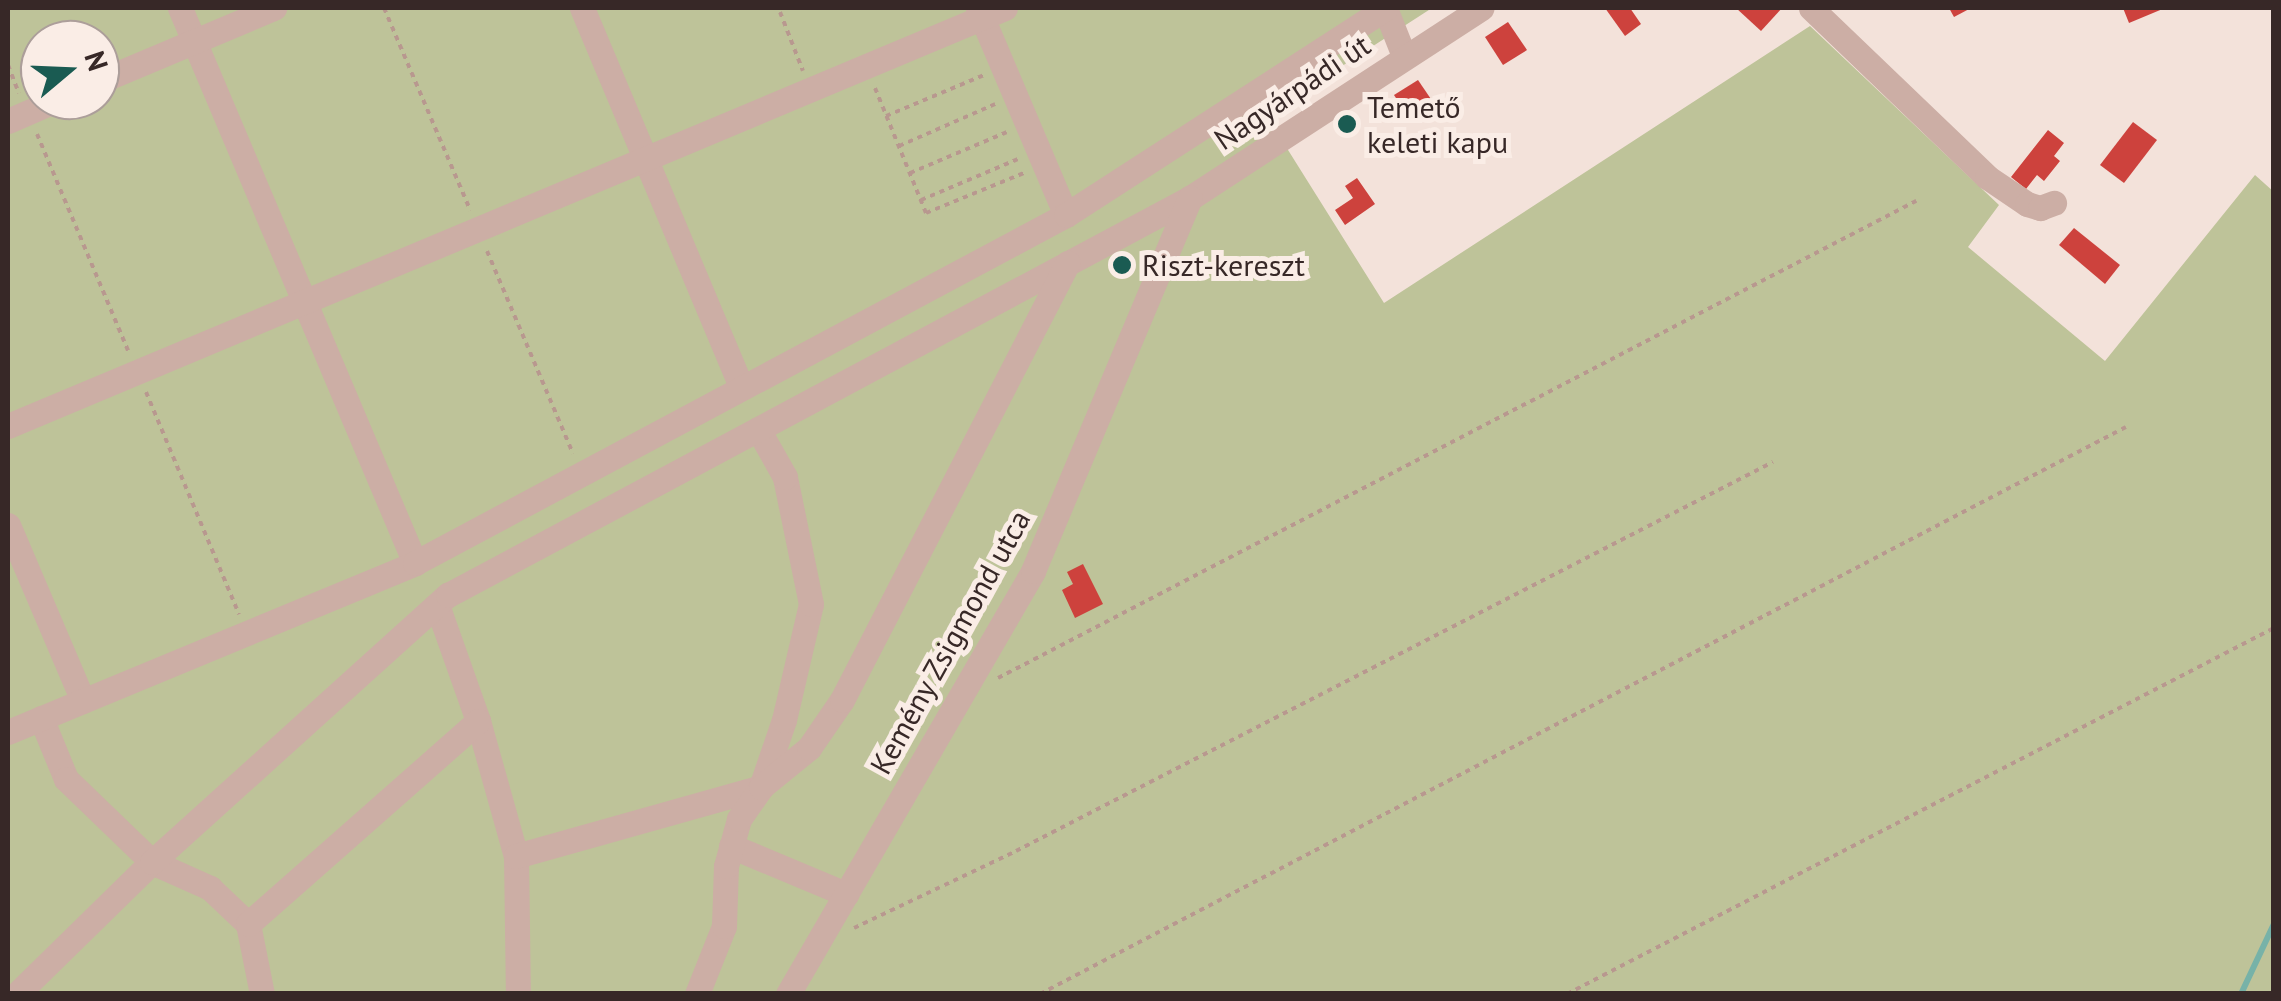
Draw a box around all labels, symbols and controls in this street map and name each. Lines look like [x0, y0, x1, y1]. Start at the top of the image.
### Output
north arrow [20, 20, 120, 120]
street label: Nagyárpádi út [1207, 27, 1377, 157]
text: N [76, 46, 117, 75]
place label: Temető keleti kapu [1367, 89, 1508, 160]
marker: Temető keleti kapu [1336, 113, 1358, 135]
place label: Riszt-kereszt [1142, 247, 1305, 283]
marker: Riszt-kereszt [1111, 254, 1133, 276]
street label: Kemény Zsigmond utca [862, 503, 1038, 781]

